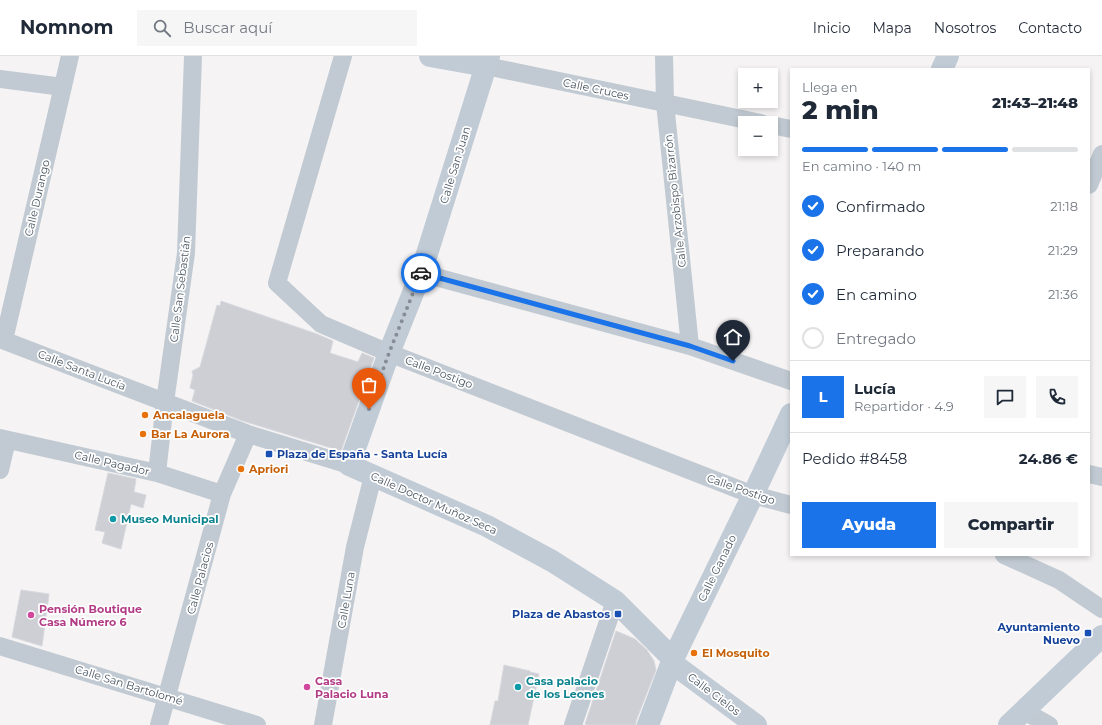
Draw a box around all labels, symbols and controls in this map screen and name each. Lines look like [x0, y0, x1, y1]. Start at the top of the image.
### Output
search box [137, 10, 417, 46]
text: Nomnom [20, 16, 113, 39]
icon: search [151, 17, 173, 39]
text: Buscar aquí [183, 18, 272, 37]
text: Inicio [813, 19, 850, 37]
text: Mapa [872, 19, 912, 37]
text: Nosotros [934, 19, 996, 37]
text: Contacto [1018, 19, 1082, 37]
map controls [738, 68, 778, 156]
button: + [738, 68, 778, 108]
street label: Calle Cruces [562, 75, 631, 103]
text: Llega en [802, 79, 858, 95]
text: 21:43–21:48 [992, 93, 1078, 112]
text: 2 min [802, 94, 879, 126]
button: − [738, 116, 778, 156]
street label: Calle San Juan [437, 125, 473, 205]
street label: Calle Arzobispo Bizarrón [661, 134, 689, 268]
street label: Calle Durango [21, 158, 53, 238]
text: En camino · 140 m [802, 158, 921, 174]
icon: check [802, 195, 824, 217]
text: Confirmado [836, 197, 925, 216]
text: 21:18 [1050, 198, 1078, 214]
street label: Calle San Sebastián [167, 235, 193, 343]
icon: check [802, 239, 824, 261]
text: Preparando [836, 241, 924, 260]
text: 21:29 [1048, 242, 1078, 258]
courier [401, 253, 441, 293]
icon: car [410, 262, 432, 284]
icon: check [802, 283, 824, 305]
text: En camino [836, 285, 917, 304]
text: 21:36 [1048, 286, 1078, 302]
pin [716, 320, 750, 361]
icon: home [722, 326, 744, 348]
text: Entregado [836, 329, 916, 348]
street label: Calle Santa Lucía [36, 347, 128, 393]
street label: Calle Postigo [403, 353, 475, 391]
pin [352, 368, 386, 409]
icon: bag [358, 374, 380, 396]
button: chat [984, 376, 1026, 418]
button: phone [1036, 376, 1078, 418]
text: Lucía [854, 379, 896, 398]
text: L [818, 387, 828, 406]
text: Repartidor · 4.9 [854, 398, 954, 414]
place label: Ancalaguela [152, 408, 225, 422]
marker: Ancalaguela [140, 410, 150, 420]
place label: Bar La Aurora [151, 427, 230, 441]
marker: Bar La Aurora [138, 429, 148, 439]
place label: Plaza de España - Santa Lucía [277, 447, 448, 461]
street label: Calle Pagador [73, 448, 151, 478]
marker: Plaza de España - Santa Lucía [264, 449, 274, 459]
text: Pedido #8458 [802, 449, 907, 468]
text: 24.86 € [1019, 449, 1078, 468]
place label: Apriori [248, 462, 288, 476]
marker: Apriori [236, 464, 246, 474]
street label: Calle Doctor Muñoz Seca [369, 469, 499, 537]
street label: Calle Postigo [705, 471, 777, 507]
button: Ayuda [802, 502, 936, 548]
button: Compartir [944, 502, 1078, 548]
place label: Museo Municipal [121, 512, 219, 526]
marker: Museo Municipal [108, 514, 118, 524]
street label: Calle Ganado [695, 532, 739, 604]
street label: Calle Palacios [184, 540, 217, 616]
street label: Calle Luna [334, 571, 358, 629]
place label: Pensión Boutique Casa Número 6 [39, 602, 142, 629]
place label: Plaza de Abastos [512, 607, 610, 621]
marker: Plaza de Abastos [613, 609, 623, 619]
marker: Pensión Boutique Casa Número 6 [26, 610, 36, 620]
place label: Ayuntamiento Nuevo [997, 620, 1080, 647]
marker: Ayuntamiento Nuevo [1083, 628, 1093, 638]
place label: El Mosquito [702, 646, 770, 660]
marker: El Mosquito [689, 648, 699, 658]
street label: Calle San Bartolomé [73, 662, 185, 708]
street label: Calle Cielos [685, 670, 744, 719]
place label: Casa Palacio Luna [315, 674, 389, 701]
place label: Casa palacio de los Leones [526, 674, 604, 701]
marker: Casa Palacio Luna [302, 682, 312, 692]
marker: Casa palacio de los Leones [513, 682, 523, 692]

